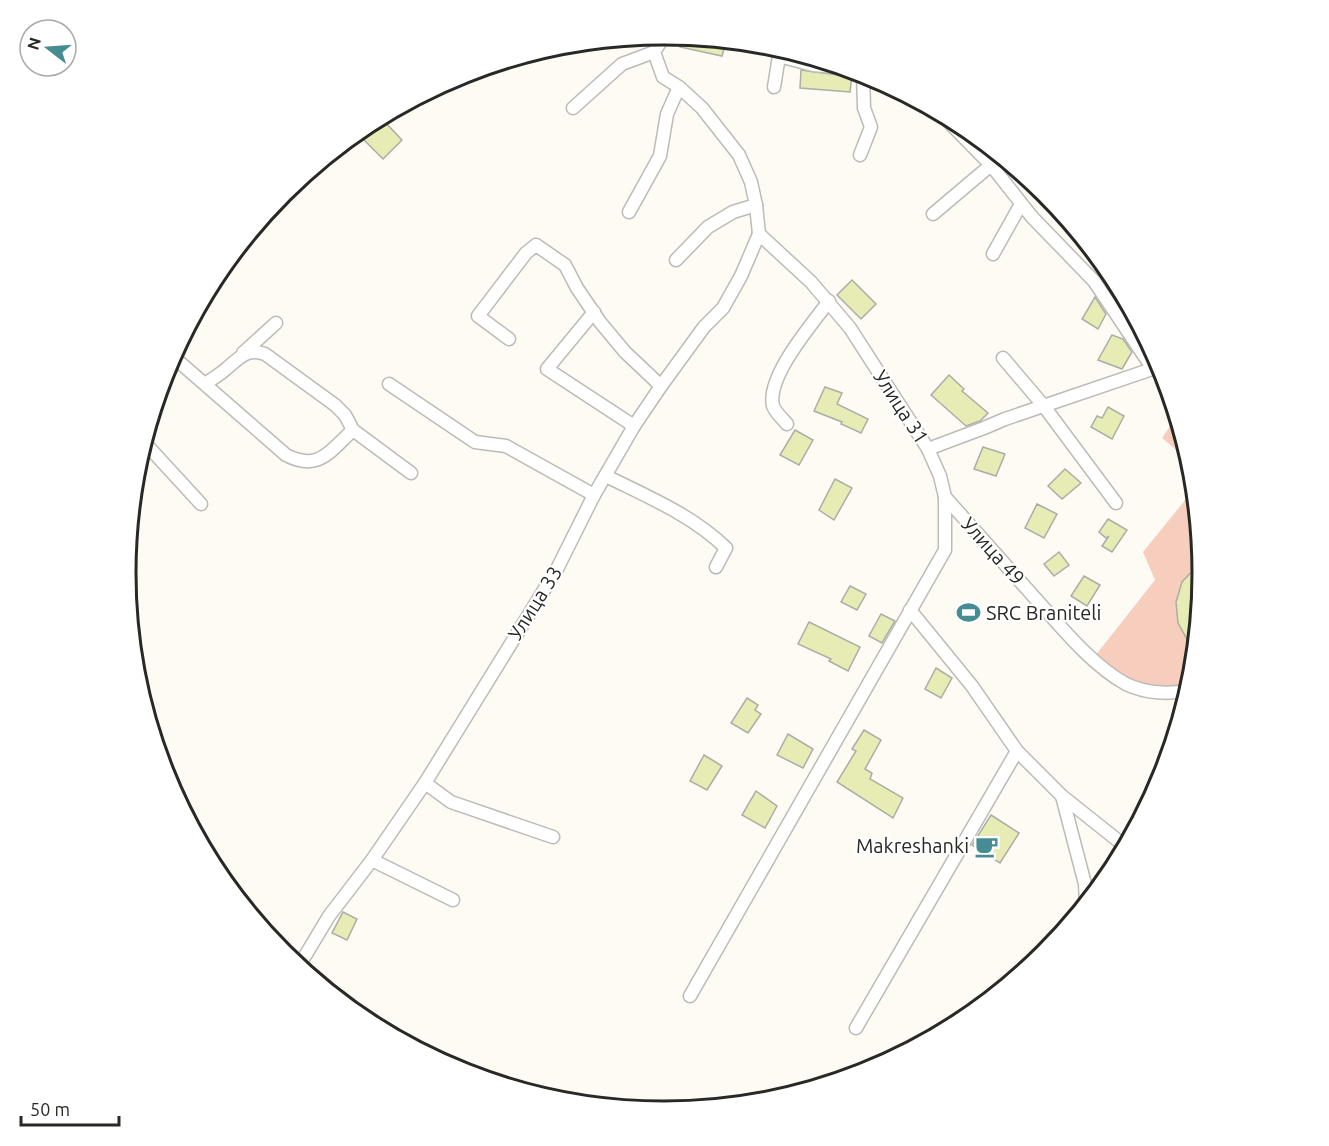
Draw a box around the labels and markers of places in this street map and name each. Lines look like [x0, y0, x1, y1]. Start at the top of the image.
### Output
sports icon: SRC Braniteli [955, 600, 981, 626]
place label: SRC Braniteli [986, 601, 1101, 624]
cafe icon: Makreshanki [974, 833, 1000, 859]
place label: Makreshanki [856, 834, 969, 857]

